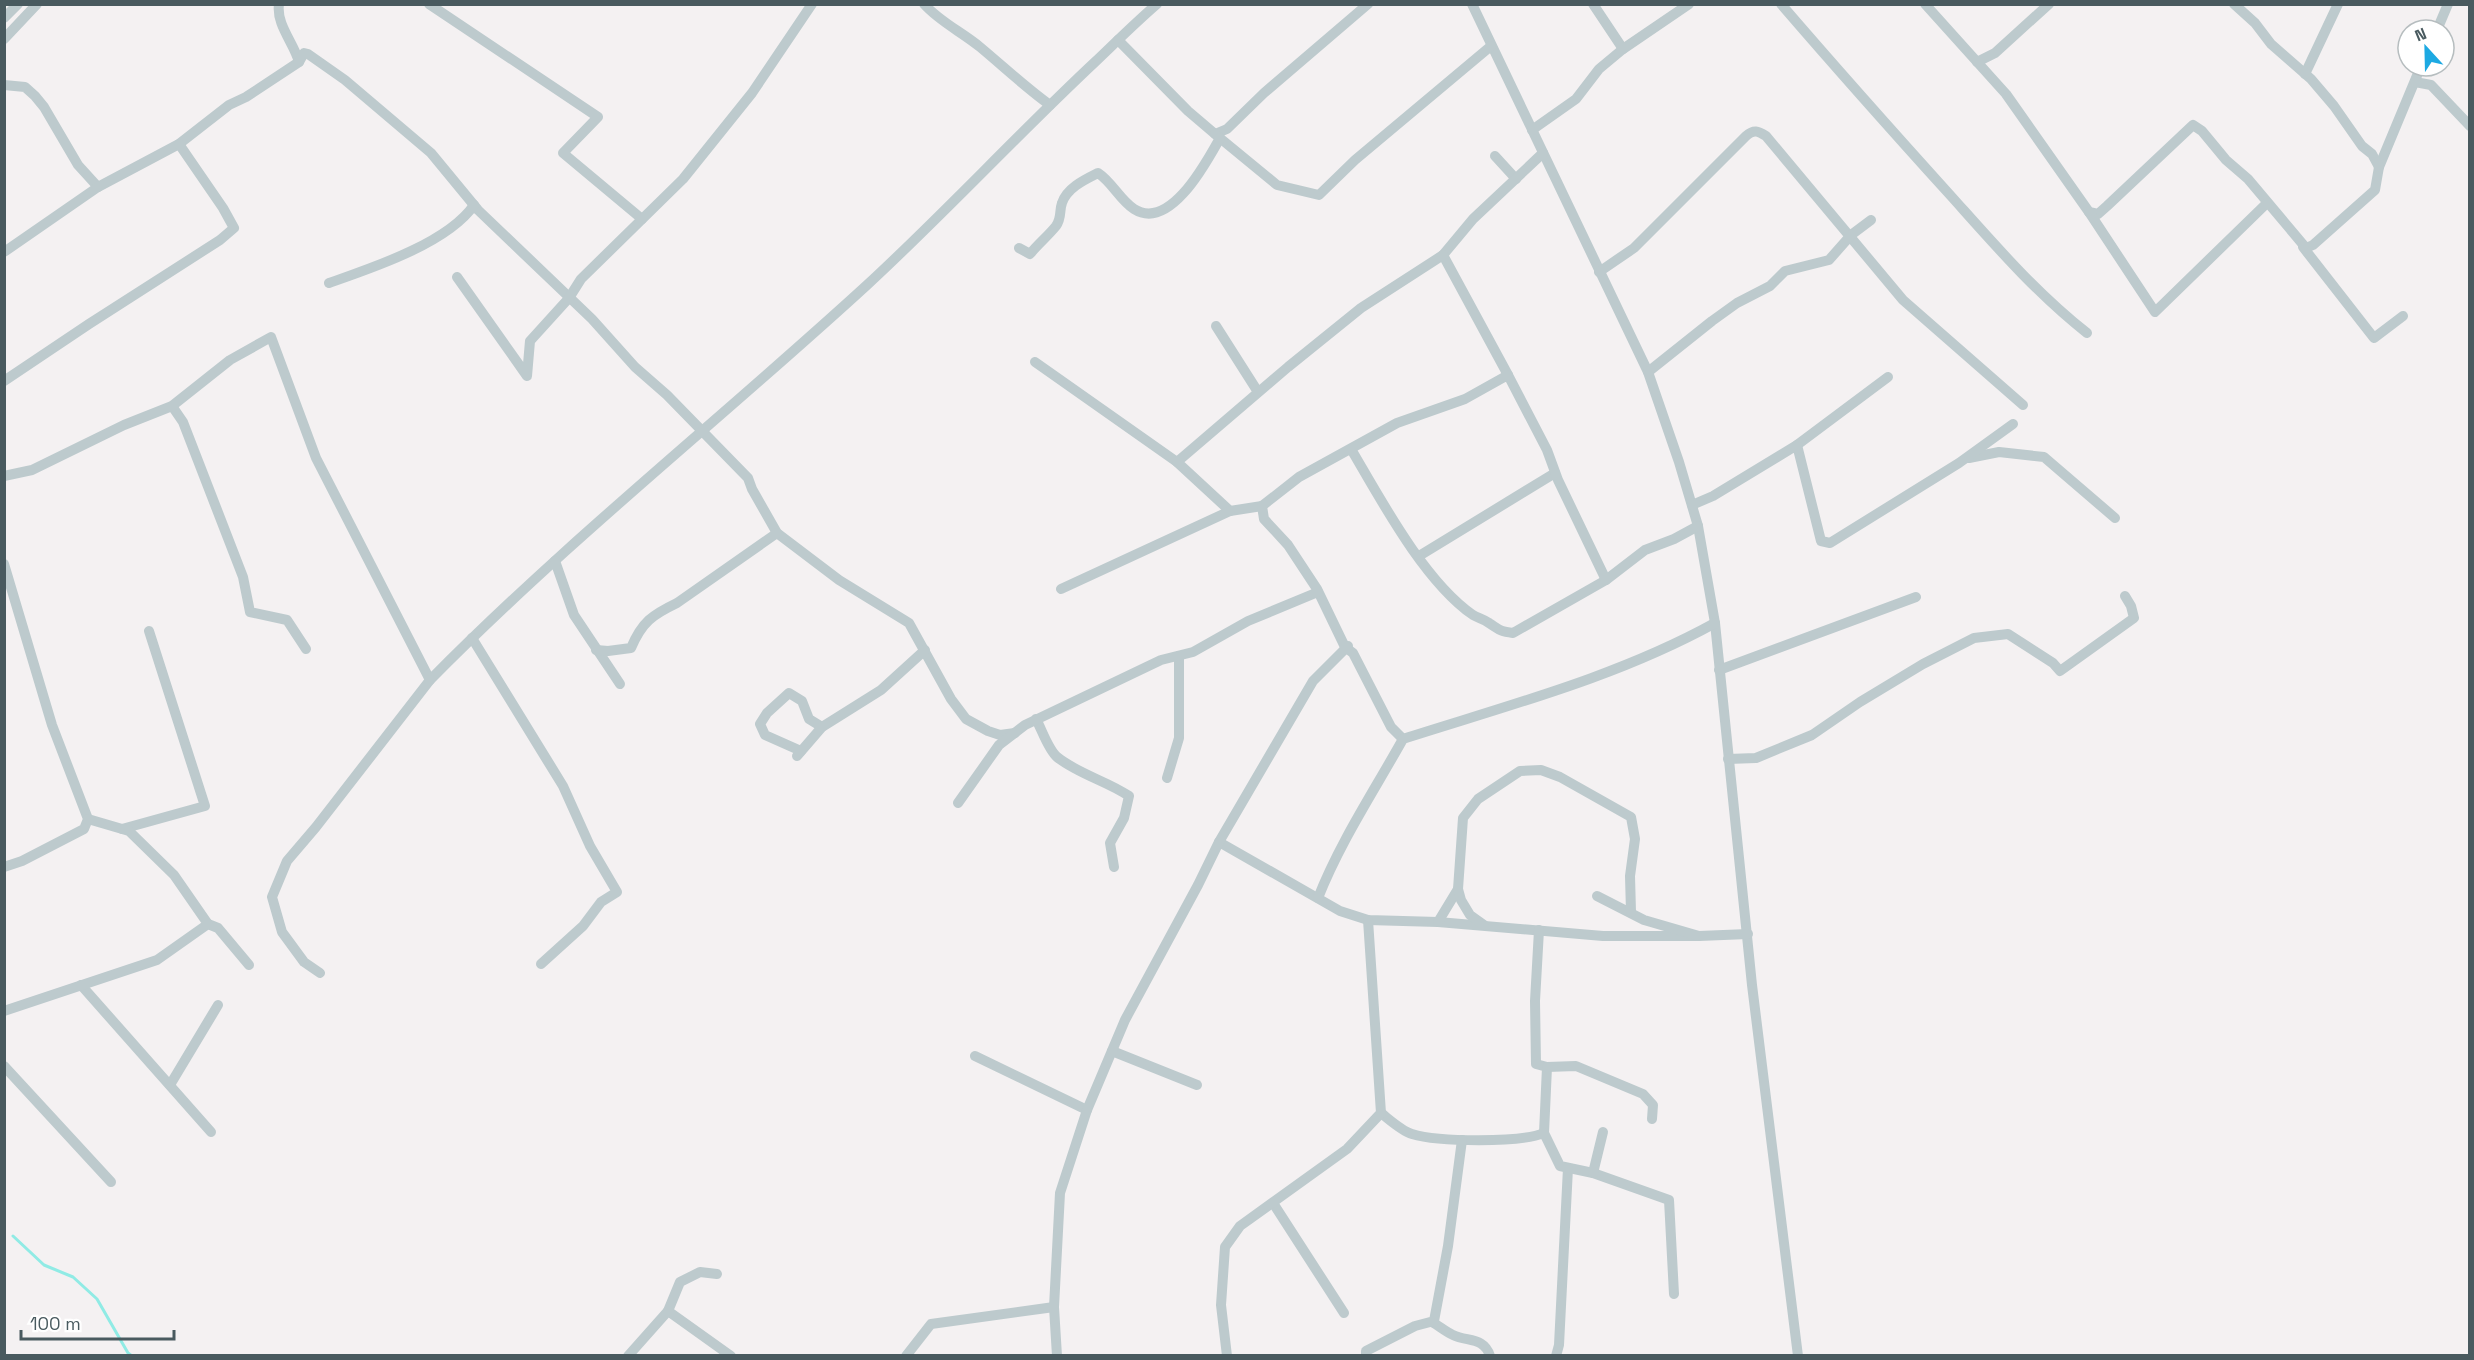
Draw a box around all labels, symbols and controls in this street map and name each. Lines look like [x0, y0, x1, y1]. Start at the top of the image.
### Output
north arrow [2396, 18, 2456, 78]
text: N [2412, 23, 2429, 46]
scale bar [21, 1303, 174, 1341]
text: 100 m [30, 1312, 81, 1335]

